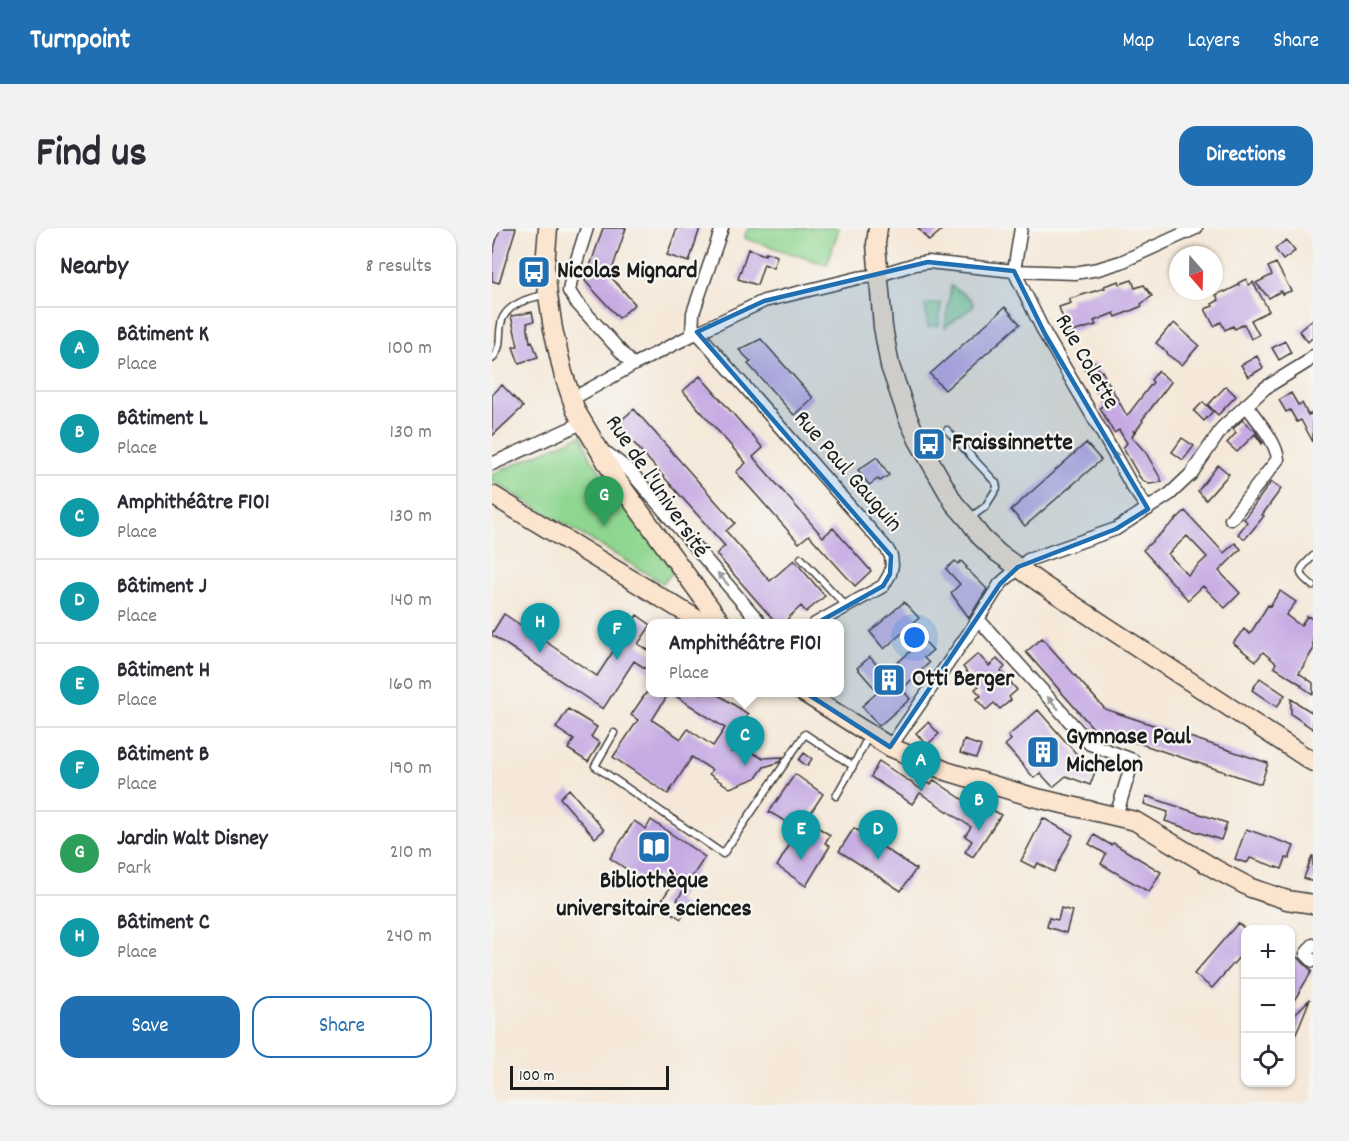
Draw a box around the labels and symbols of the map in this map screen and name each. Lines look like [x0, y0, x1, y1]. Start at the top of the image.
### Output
north arrow [1169, 246, 1223, 300]
bus stop icon: Nicolas Mignard [516, 254, 552, 290]
place label: Nicolas Mignard [557, 255, 698, 289]
street label: Rue Colette [1045, 308, 1127, 416]
street label: Rue Paul Gauguin [784, 404, 910, 540]
street label: Rue de l'Université [595, 409, 717, 565]
bus stop icon: Fraissinnette [911, 426, 947, 462]
place label: Fraissinnette [952, 427, 1073, 461]
one-way arrow [1112, 451, 1122, 468]
pin: G [584, 476, 624, 526]
one-way arrow [717, 572, 730, 587]
pin: H [520, 604, 560, 653]
pin: F [598, 610, 636, 660]
your location [900, 623, 929, 652]
building icon: Otti Berger [871, 662, 907, 698]
place label: Otti Berger [912, 663, 1015, 697]
one-way arrow [1046, 696, 1060, 711]
pin: C [726, 716, 764, 766]
place label: Gymnase Paul Michelon [1066, 721, 1191, 783]
building icon: Gymnase Paul Michelon [1025, 734, 1061, 770]
pin: A [902, 742, 940, 791]
pin: B [960, 782, 998, 831]
pin: E [782, 810, 820, 860]
pin: D [858, 810, 898, 860]
library icon: Bibliothèque universitaire sciences [636, 829, 672, 865]
place label: Bibliothèque universitaire sciences [556, 865, 752, 927]
scale bar [510, 1063, 669, 1090]

